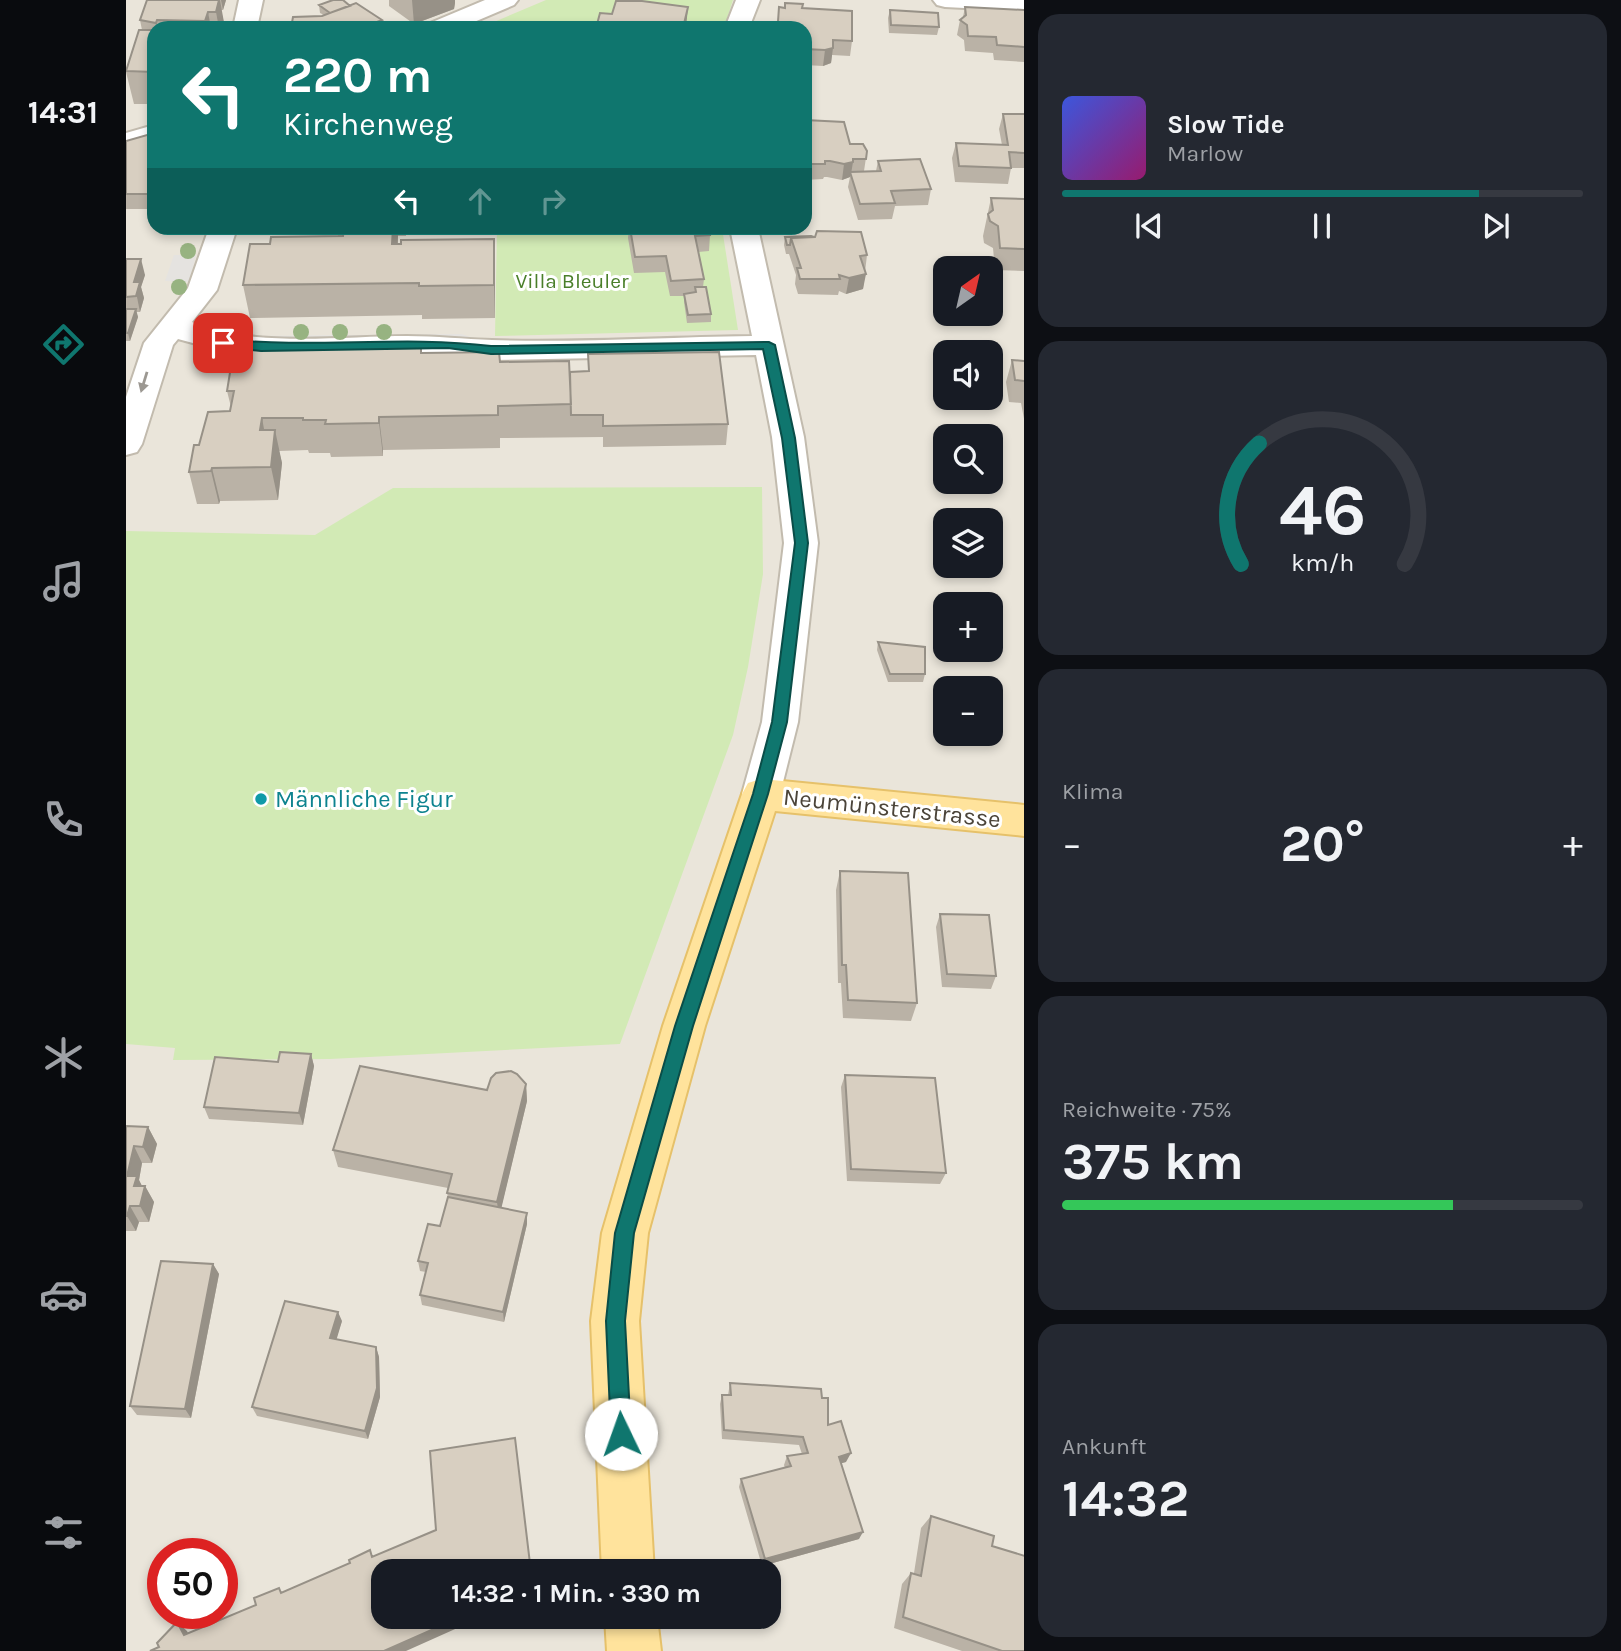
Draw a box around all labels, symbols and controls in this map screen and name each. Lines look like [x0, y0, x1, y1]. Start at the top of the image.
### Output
text: 220 m [283, 47, 432, 104]
icon: left [168, 49, 259, 140]
text: 14:31 [28, 94, 98, 131]
text: Kirchenweg [283, 106, 453, 143]
text: Slow Tide [1167, 109, 1285, 140]
text: Marlow [1167, 140, 1243, 167]
icon: left [388, 182, 426, 220]
icon: ahead [461, 182, 499, 220]
icon: right [534, 182, 572, 220]
icon: previous [1130, 207, 1168, 245]
icon: pause [1303, 207, 1341, 245]
icon: next [1477, 207, 1515, 245]
north arrow [933, 256, 1003, 326]
map controls [933, 256, 1003, 746]
park label: Villa Bleuler [515, 269, 629, 293]
pin [193, 313, 253, 373]
icon: directions [39, 320, 88, 369]
icon: arrive [204, 324, 242, 362]
button: sound [933, 340, 1003, 410]
one-way arrow [139, 372, 149, 393]
button: search [933, 424, 1003, 494]
text: 46 [1279, 468, 1366, 553]
button: layers [933, 508, 1003, 578]
text: km/h [1291, 548, 1354, 577]
icon: music [39, 557, 88, 606]
button: + [933, 592, 1003, 662]
button: − [933, 676, 1003, 746]
text: Klima [1062, 778, 1123, 805]
street label: Neumünsterstrasse [782, 783, 1002, 833]
place label: Männliche Figur [275, 785, 453, 813]
marker: Männliche Figur [253, 791, 269, 807]
icon: phone [39, 795, 88, 844]
text: 20° [1280, 813, 1365, 874]
text: − [1062, 822, 1082, 867]
text: + [1563, 822, 1583, 867]
icon: climate [39, 1033, 88, 1082]
text: Reichweite · 75% [1062, 1096, 1232, 1123]
text: 375 km [1062, 1131, 1244, 1192]
icon: car [39, 1270, 88, 1319]
position arrow [584, 1397, 658, 1471]
text: Ankunft [1062, 1433, 1146, 1460]
text: 14:32 [1062, 1468, 1189, 1529]
icon: filters [39, 1508, 88, 1557]
speed limit sign: 50 [147, 1538, 238, 1629]
text: 14:32 · 1 Min. · 330 m [451, 1578, 701, 1609]

